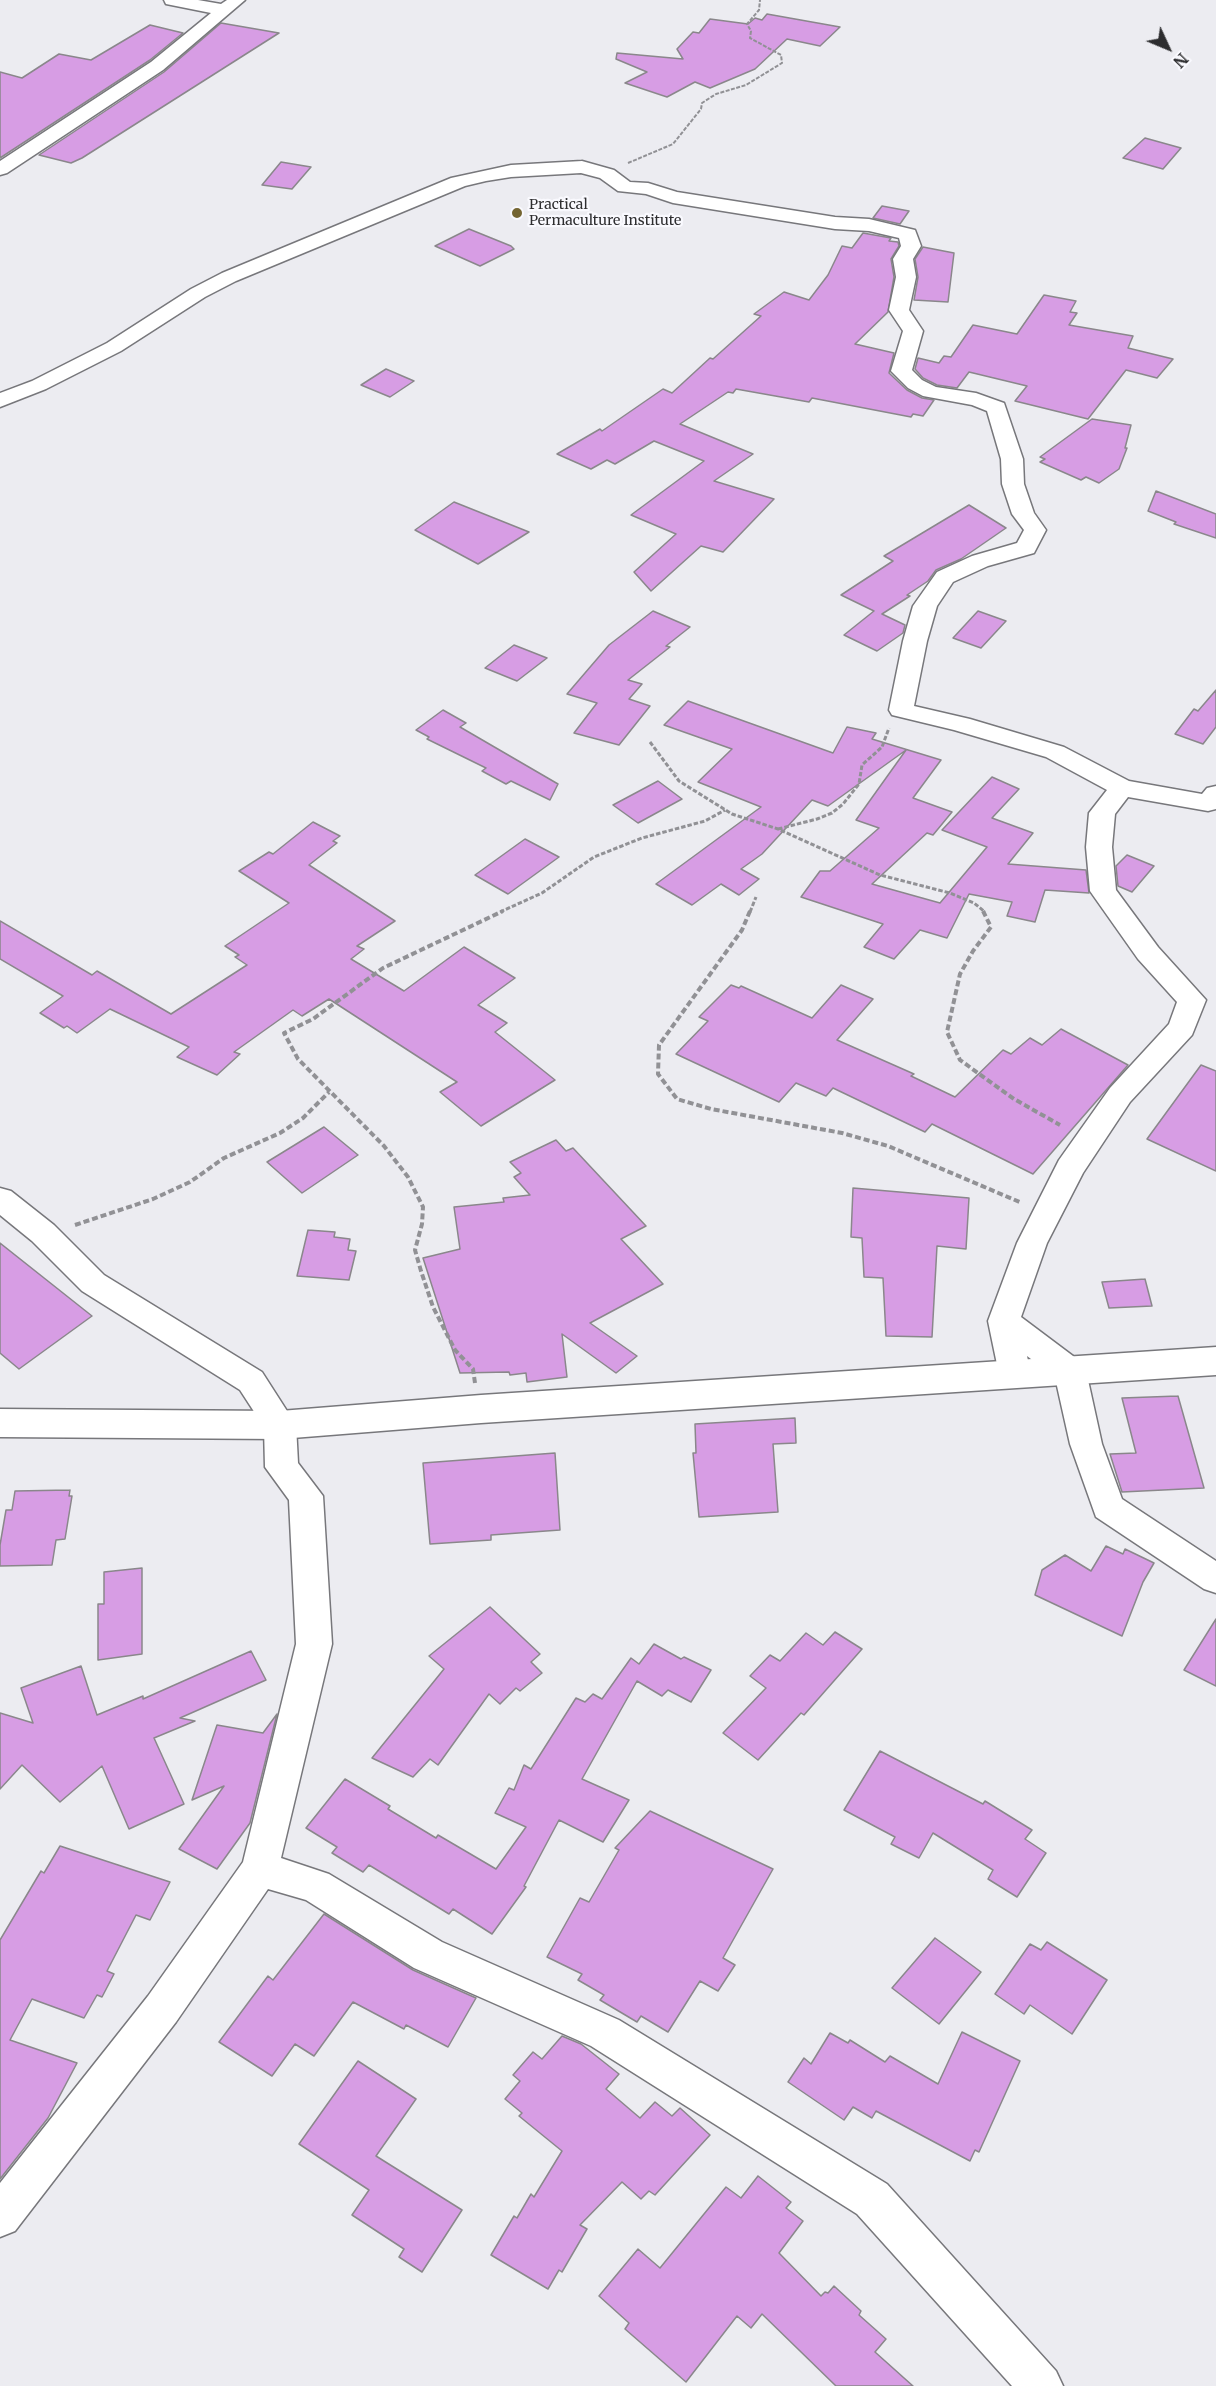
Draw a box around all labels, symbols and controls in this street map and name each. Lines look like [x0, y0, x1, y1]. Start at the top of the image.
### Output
north arrow [1138, 18, 1198, 78]
text: N [1169, 49, 1193, 72]
place label: Practical Permaculture Institute [529, 197, 681, 230]
marker: Practical Permaculture Institute [510, 206, 524, 220]

